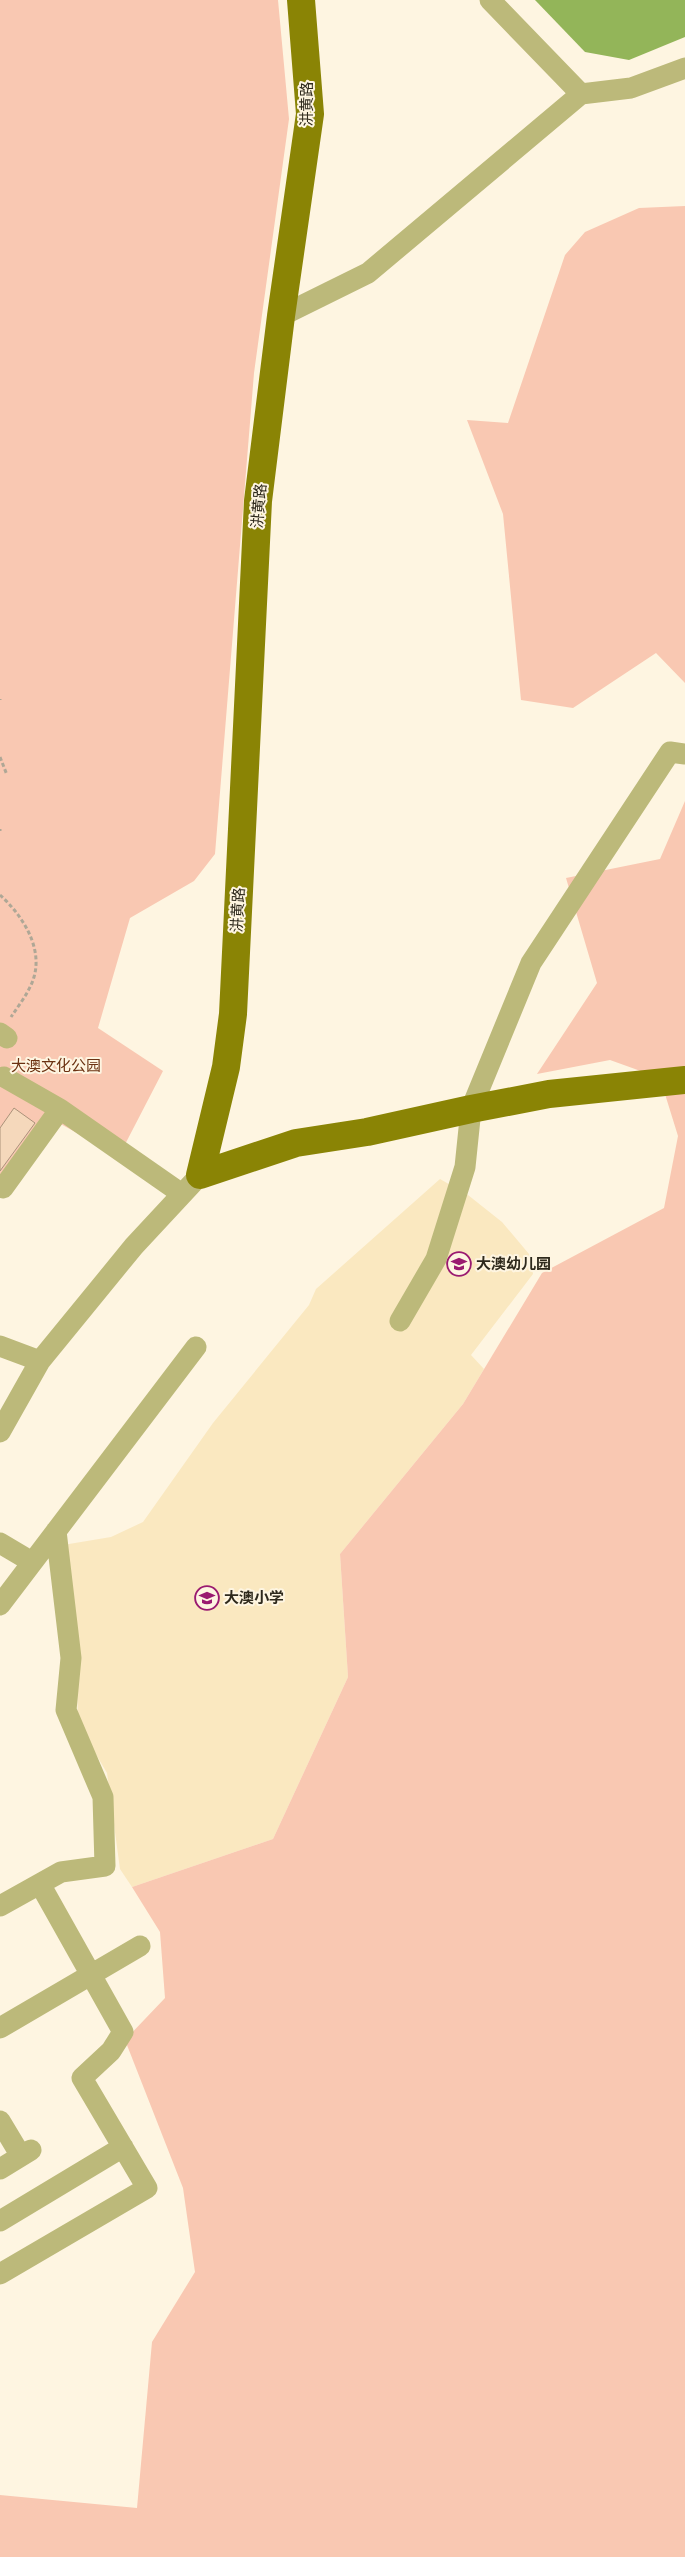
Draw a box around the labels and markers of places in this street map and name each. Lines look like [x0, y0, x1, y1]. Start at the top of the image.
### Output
school or university icon: 大澳幼儿园 [446, 1251, 472, 1277]
place label: 大澳幼儿园 [476, 1254, 551, 1274]
school or university icon: 大澳小学 [194, 1585, 220, 1611]
place label: 大澳小学 [224, 1588, 284, 1608]

